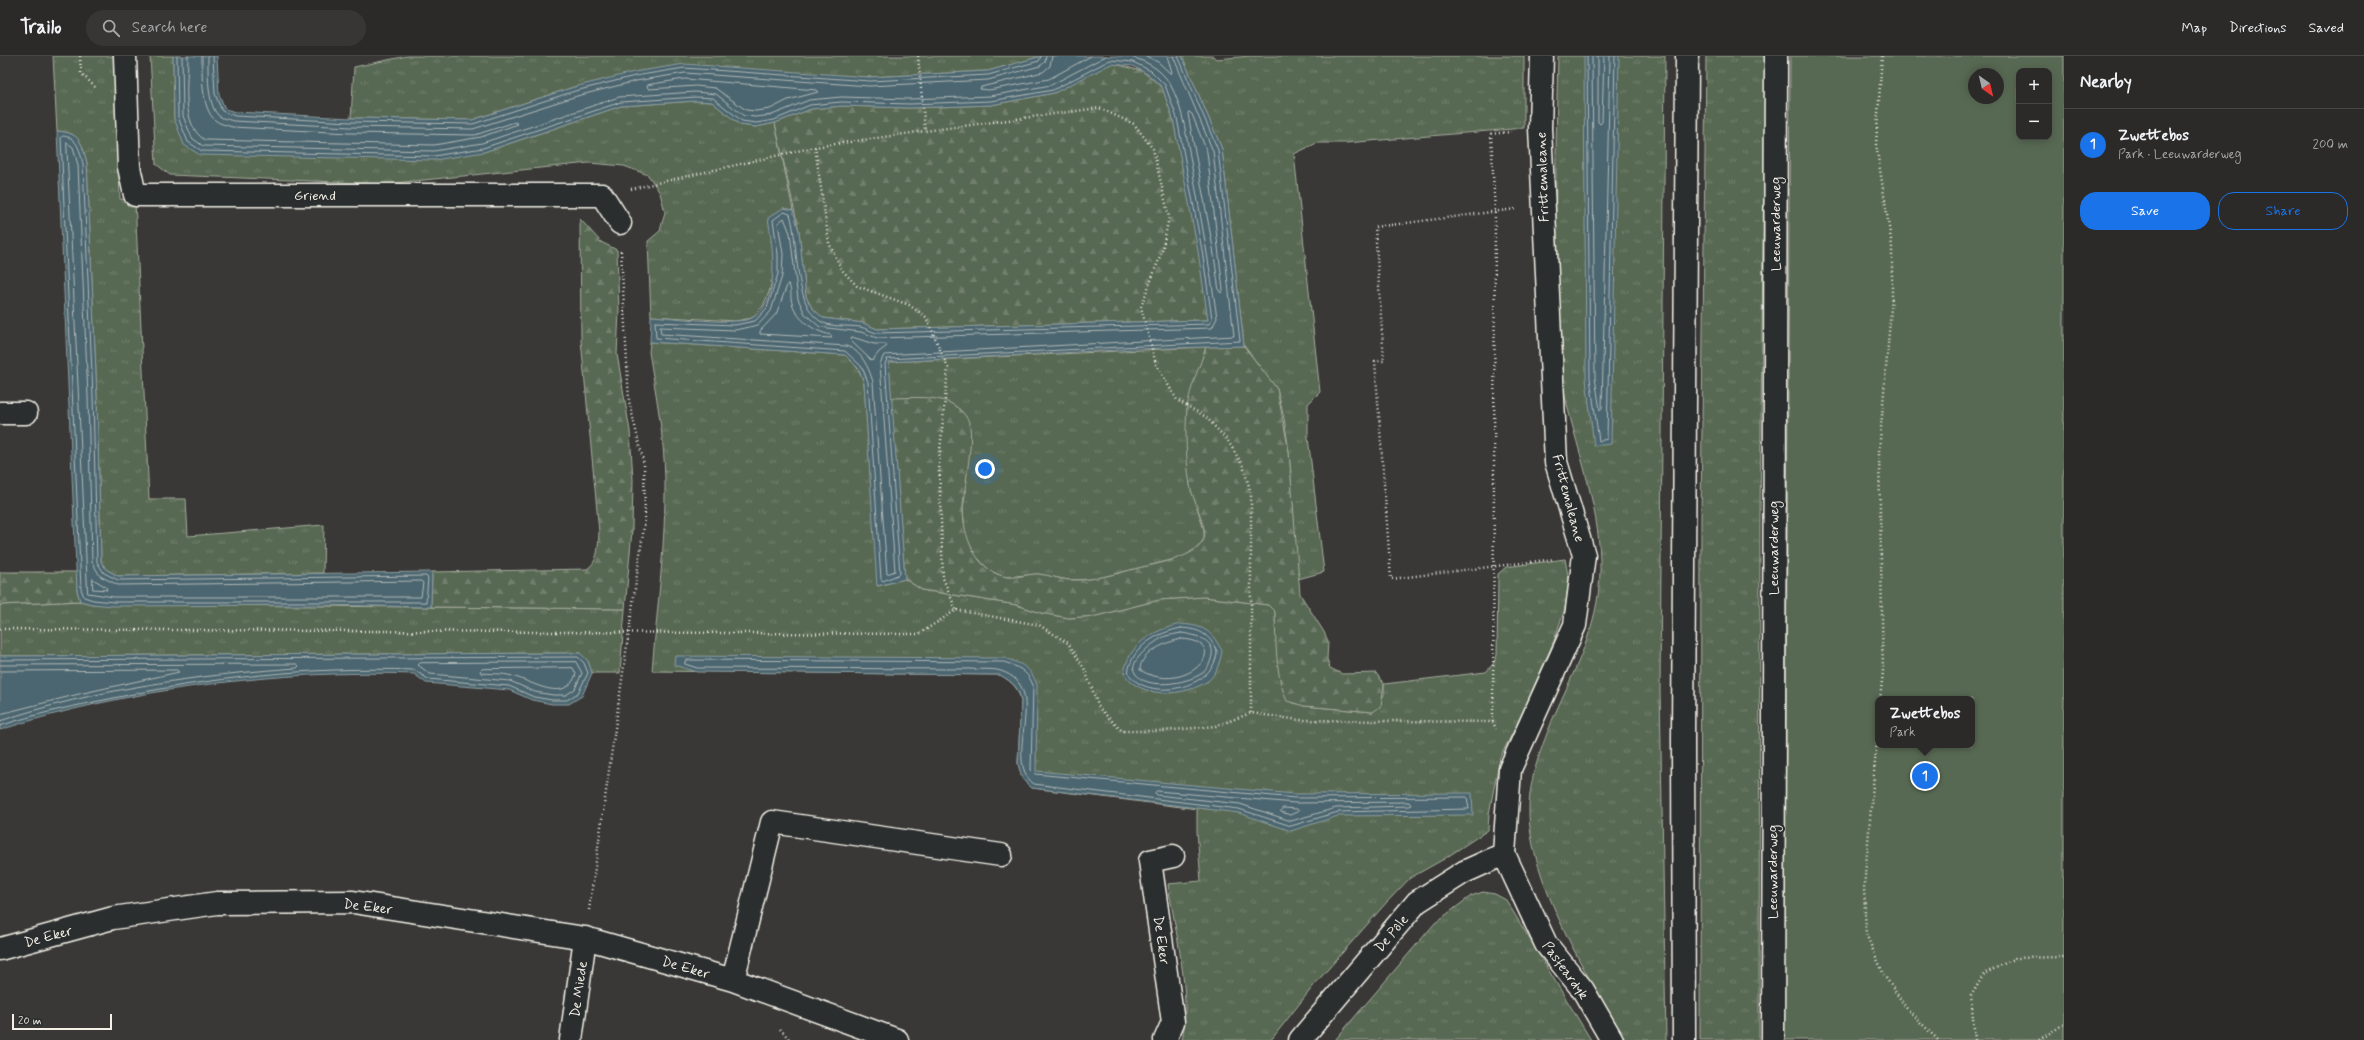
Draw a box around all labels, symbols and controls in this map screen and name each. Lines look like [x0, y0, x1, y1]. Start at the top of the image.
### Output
search box [86, 10, 366, 46]
text: Trailo [20, 15, 62, 40]
icon: search [100, 17, 122, 39]
text: Search here [132, 18, 207, 38]
text: Map [2181, 19, 2207, 37]
text: Directions [2229, 19, 2287, 37]
text: Saved [2309, 19, 2344, 37]
north arrow [1968, 68, 2004, 104]
map controls [2016, 68, 2052, 140]
button: + [2016, 68, 2052, 104]
text: Nearby [2080, 71, 2132, 93]
button: − [2016, 104, 2052, 140]
text: Zwettebos [2118, 126, 2189, 146]
street label: Frittemaleane [1532, 132, 1554, 222]
text: 1 [2090, 136, 2096, 153]
text: 200 m [2313, 136, 2348, 153]
text: Park · Leeuwarderweg [2118, 146, 2242, 163]
street label: Leeuwarderweg [1767, 177, 1786, 271]
street label: Griend [294, 187, 336, 205]
button: Save [2080, 192, 2210, 230]
button: Share [2218, 192, 2348, 230]
street label: Frittemaleane [1548, 452, 1588, 544]
your location [975, 459, 995, 479]
street label: Leeuwarderweg [1765, 501, 1784, 595]
popup [1875, 696, 1975, 748]
text: Zwettebos [1890, 704, 1960, 724]
text: Park [1890, 724, 1915, 741]
pin: 1 [1912, 761, 1938, 791]
street label: Leeuwarderweg [1764, 825, 1783, 919]
street label: De Eker [342, 895, 394, 919]
street label: De Pôle [1371, 911, 1413, 956]
street label: De Eker [1149, 915, 1173, 966]
street label: De Eker [22, 922, 74, 952]
street label: Pasfeardyk [1538, 938, 1592, 1003]
street label: De Eker [660, 953, 712, 983]
street label: De Miede [566, 960, 592, 1018]
scale bar [12, 1012, 112, 1031]
text: 20 m [18, 1014, 41, 1028]

